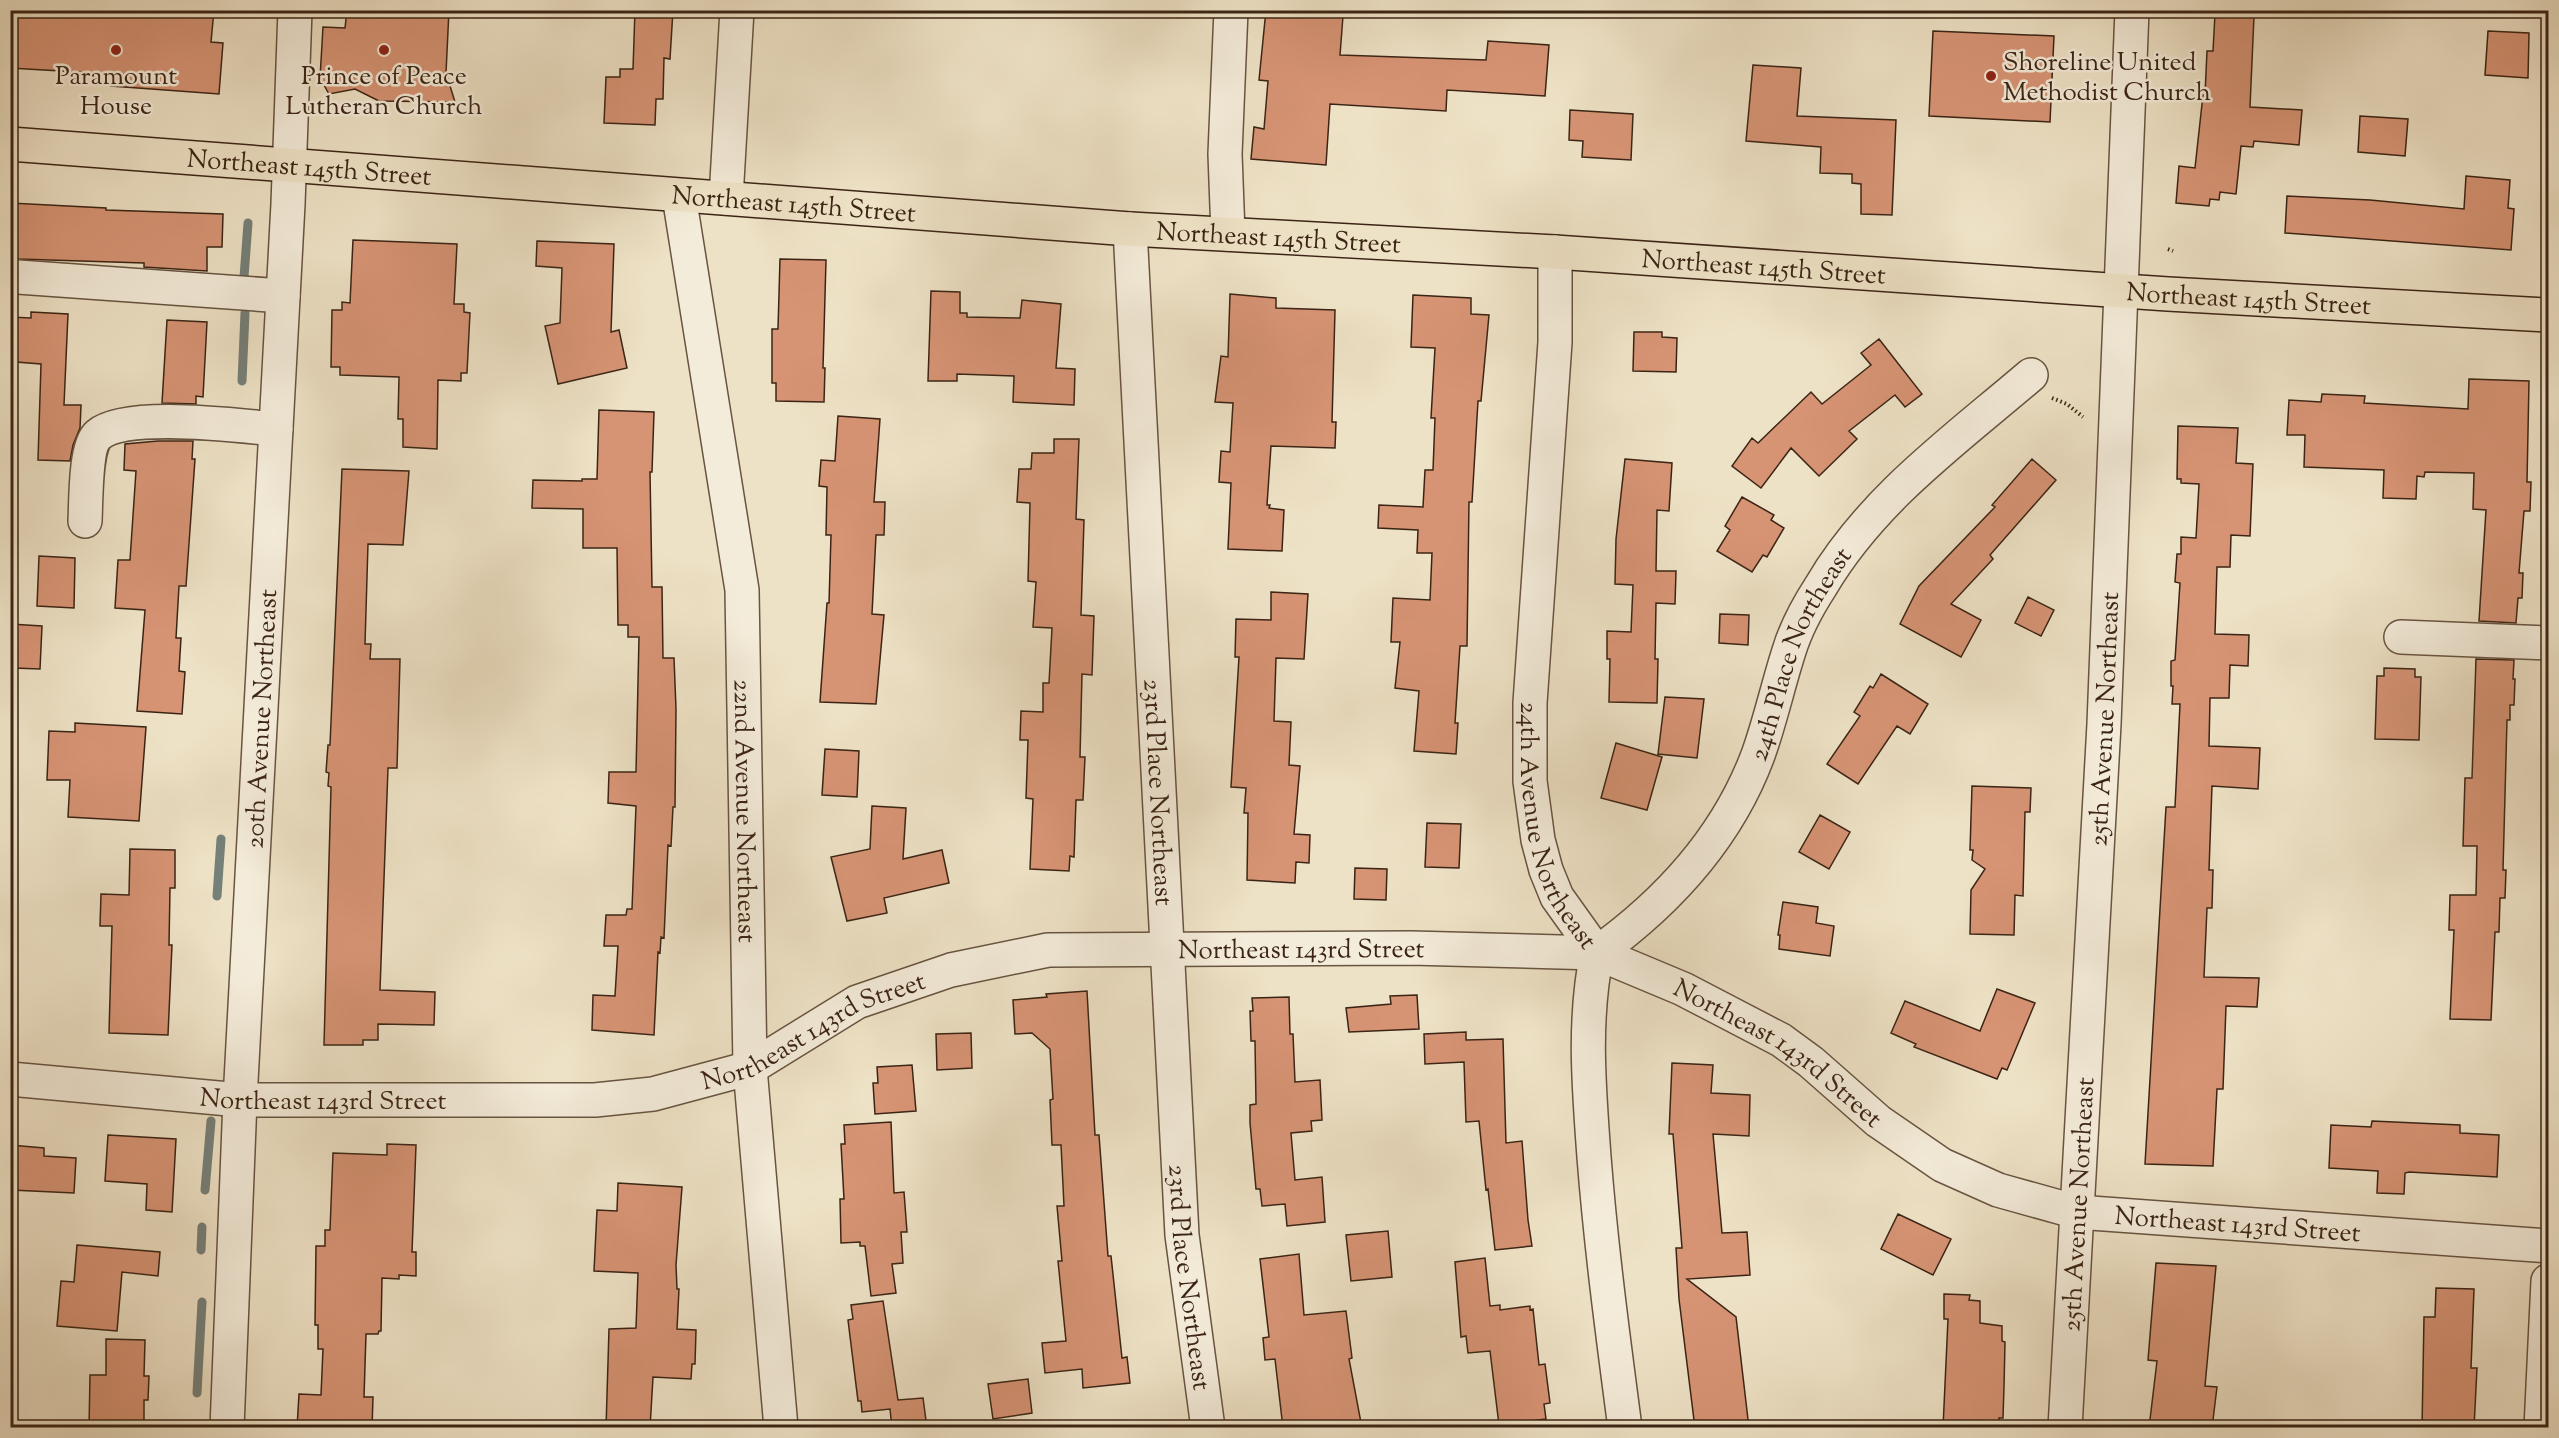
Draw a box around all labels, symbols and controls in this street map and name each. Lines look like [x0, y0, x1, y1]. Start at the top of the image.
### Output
marker: Paramount House [109, 43, 123, 57]
marker: Prince of Peace Lutheran Church [377, 43, 391, 57]
place label: Shoreline United Methodist Church [2003, 45, 2211, 112]
place label: Paramount House [55, 59, 177, 126]
place label: Prince of Peace Lutheran Church [286, 59, 482, 126]
marker: Shoreline United Methodist Church [1984, 69, 1998, 83]
street label: Northeast 145th Street [185, 141, 433, 197]
street label: Northeast 145th Street [670, 178, 917, 234]
street label: Northeast 145th Street [1155, 214, 1402, 265]
street label: Northeast 145th Street [1640, 242, 1887, 296]
street label: Northeast 145th Street [2125, 275, 2372, 326]
street label: 24th Place Northeast [1741, 540, 1862, 766]
street label: 20th Avenue Northeast [238, 588, 288, 850]
street label: 25th Avenue Northeast [2081, 591, 2130, 847]
street label: 23rd Place Northeast [1132, 678, 1181, 907]
street label: 22nd Avenue Northeast [722, 679, 764, 943]
street label: 24th Avenue Northeast [1509, 702, 1605, 958]
street label: Northeast 143rd Street [1178, 932, 1425, 970]
street label: Northeast 143rd Street [698, 964, 931, 1101]
street label: Northeast 143rd Street [1666, 971, 1890, 1138]
street label: 25th Avenue Northeast [2054, 1076, 2105, 1333]
street label: Northeast 143rd Street [198, 1080, 446, 1121]
street label: 23rd Place Northeast [1157, 1163, 1219, 1393]
street label: Northeast 143rd Street [2113, 1199, 2362, 1253]

